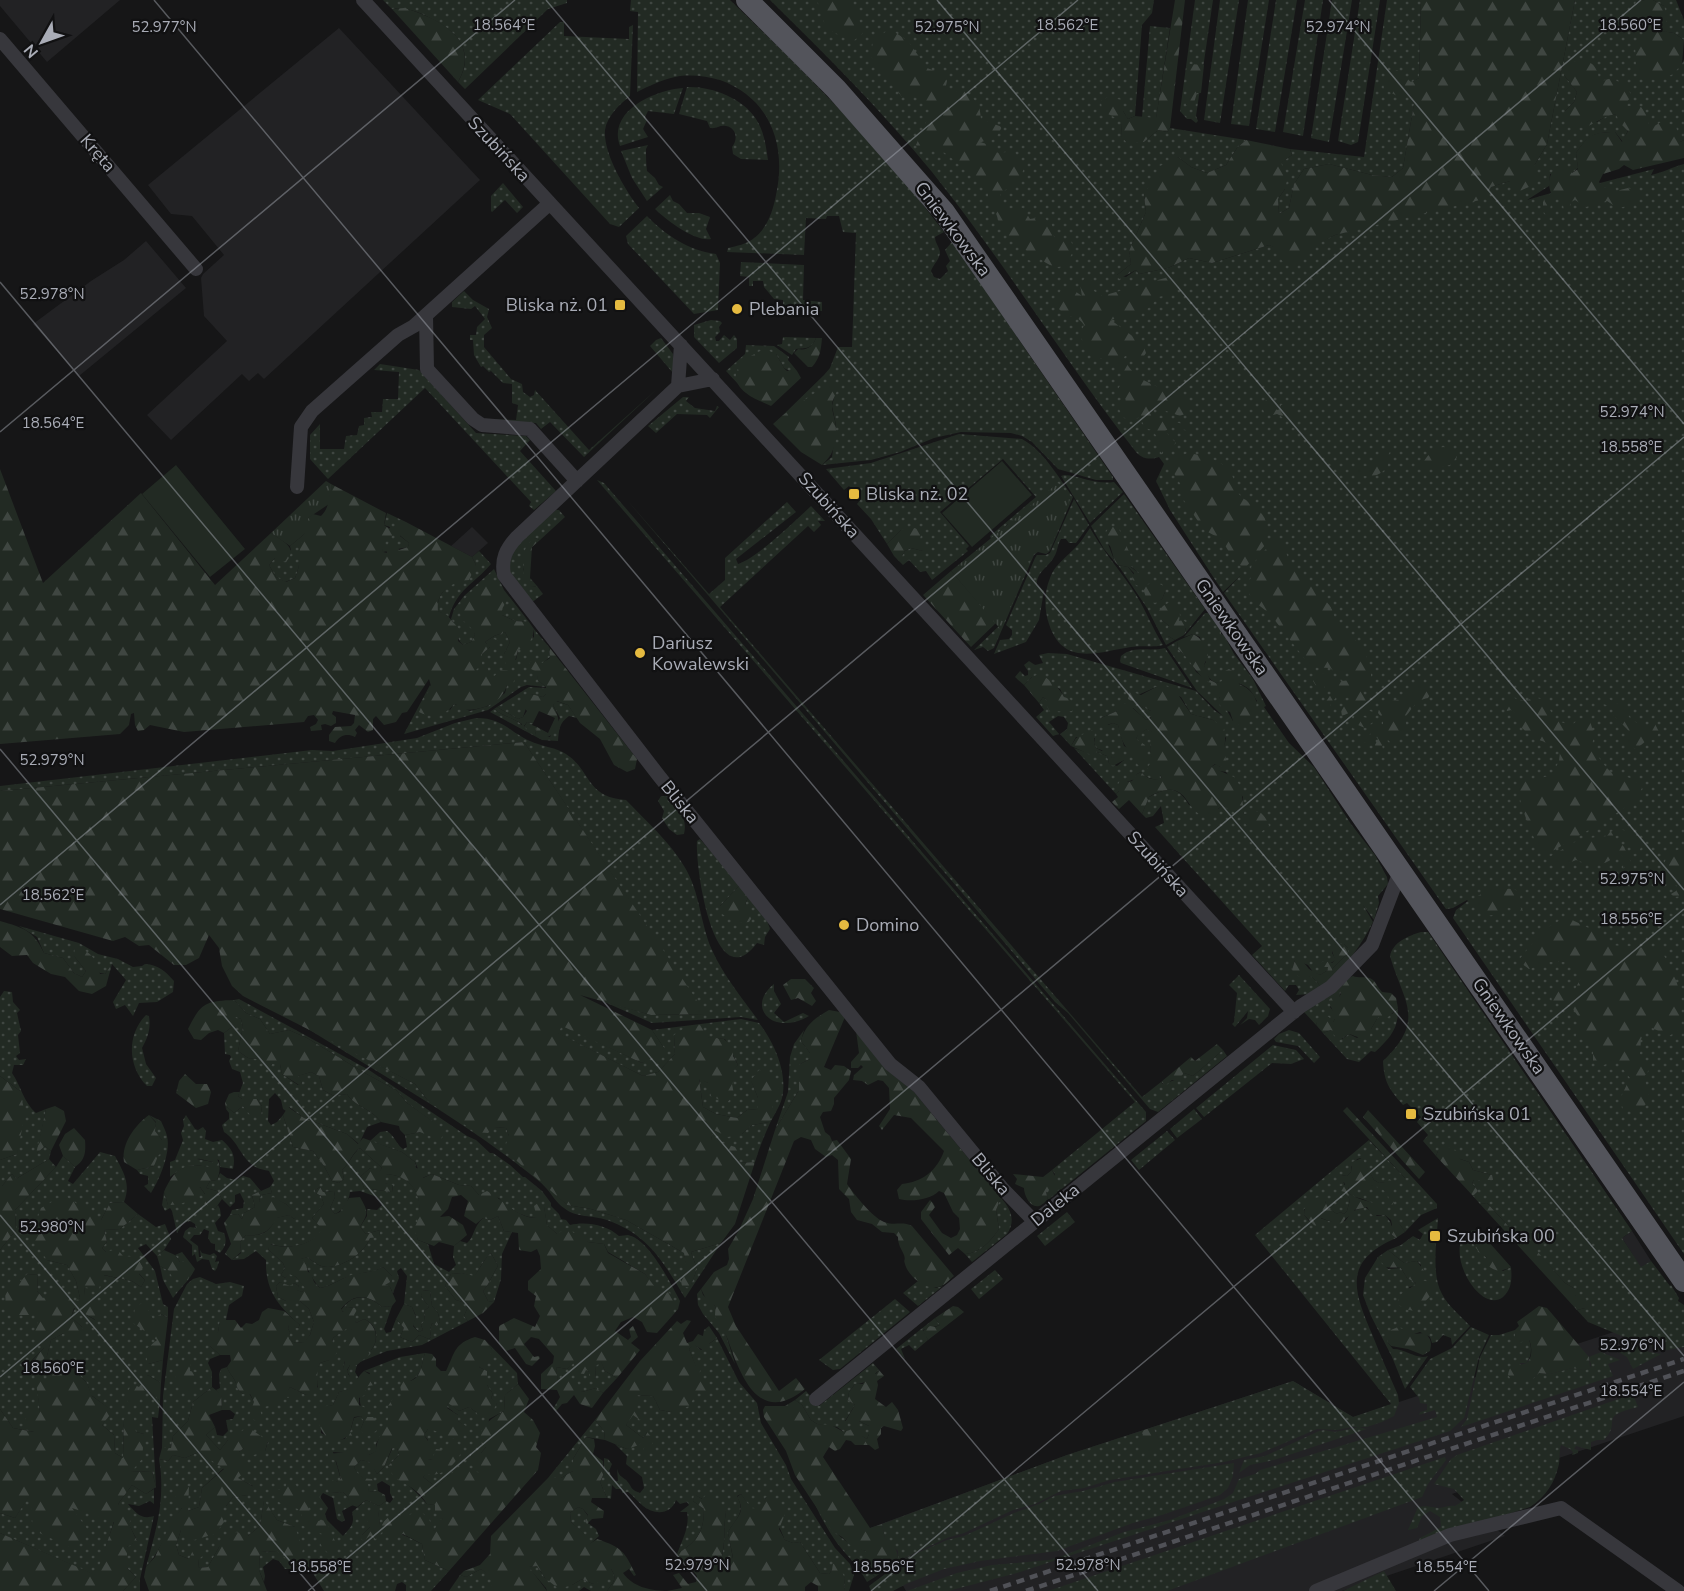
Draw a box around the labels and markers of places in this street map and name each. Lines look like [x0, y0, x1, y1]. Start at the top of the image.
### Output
place label: Bliska nż. 01 [506, 293, 608, 317]
place label: Plebania [749, 297, 819, 321]
marker: Bliska nż. 01 [613, 298, 627, 312]
marker: Plebania [730, 302, 744, 316]
place label: Bliska nż. 02 [866, 482, 968, 506]
marker: Bliska nż. 02 [847, 487, 861, 501]
place label: Dariusz Kowalewski [652, 631, 749, 676]
marker: Dariusz Kowalewski [633, 646, 647, 660]
place label: Domino [856, 913, 919, 937]
marker: Domino [837, 918, 851, 932]
place label: Szubińska 01 [1423, 1102, 1531, 1126]
marker: Szubińska 01 [1404, 1107, 1418, 1121]
place label: Szubińska 00 [1447, 1224, 1555, 1248]
marker: Szubińska 00 [1428, 1229, 1442, 1243]

